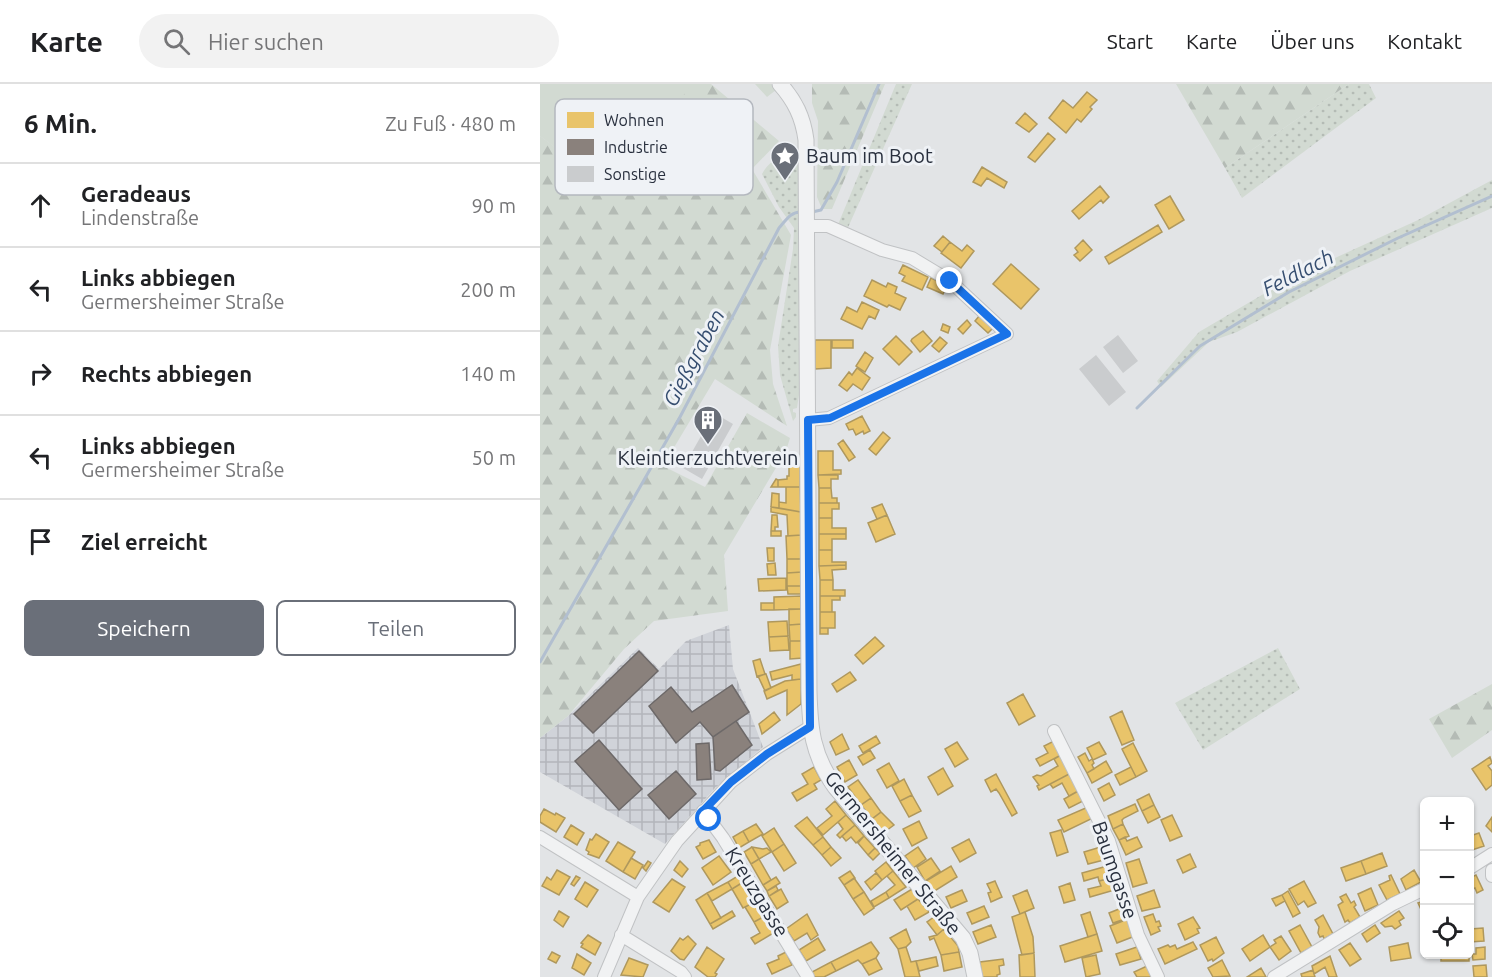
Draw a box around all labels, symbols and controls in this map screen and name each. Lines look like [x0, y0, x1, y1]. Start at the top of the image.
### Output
search box [139, 14, 559, 68]
icon: search [160, 25, 193, 58]
text: Karte [30, 26, 103, 57]
text: Hier suchen [208, 29, 324, 54]
text: Start [1107, 29, 1153, 53]
text: Karte [1186, 29, 1237, 53]
text: Über uns [1270, 29, 1354, 53]
text: Kontakt [1387, 29, 1462, 53]
legend [555, 99, 753, 195]
text: 6 Min. [24, 109, 97, 138]
text: Wohnen [604, 111, 664, 129]
text: Zu Fuß · 480 m [385, 112, 516, 135]
text: Industrie [604, 138, 668, 156]
place icon: Baum im Boot [769, 140, 801, 182]
place label: Baum im Boot [806, 144, 933, 167]
text: Sonstige [604, 165, 666, 183]
text: Geradeaus [81, 181, 191, 206]
icon: ahead [24, 189, 57, 222]
text: 90 m [472, 194, 516, 217]
text: Lindenstraße [81, 206, 199, 229]
water label: Feldlach [1258, 244, 1337, 300]
text: Links abbiegen [81, 265, 236, 290]
route end [936, 267, 962, 293]
icon: left [24, 273, 57, 306]
text: 200 m [460, 278, 516, 301]
text: Germersheimer Straße [81, 290, 285, 313]
water label: Gießgraben [657, 305, 729, 410]
icon: right [24, 357, 57, 390]
text: Rechts abbiegen [81, 361, 252, 386]
text: 140 m [460, 362, 516, 385]
building icon: Kleintierzuchtverein [692, 404, 724, 446]
text: Links abbiegen [81, 433, 236, 458]
icon: left [24, 441, 57, 474]
text: 50 m [472, 446, 516, 469]
place label: Kleintierzuchtverein [618, 446, 798, 469]
text: Germersheimer Straße [81, 458, 285, 481]
icon: arrive [24, 525, 57, 558]
text: Ziel erreicht [81, 529, 208, 554]
button: Speichern [24, 600, 264, 656]
button: Teilen [276, 600, 516, 656]
street label: Germersheimer Straße [820, 766, 966, 939]
map controls [1420, 797, 1474, 959]
button: + [1420, 797, 1474, 851]
route start [695, 805, 721, 831]
street label: Baumgasse [1088, 818, 1143, 922]
street label: Kreuzgasse [721, 843, 794, 941]
button: − [1420, 851, 1474, 905]
button: locate [1420, 905, 1474, 959]

